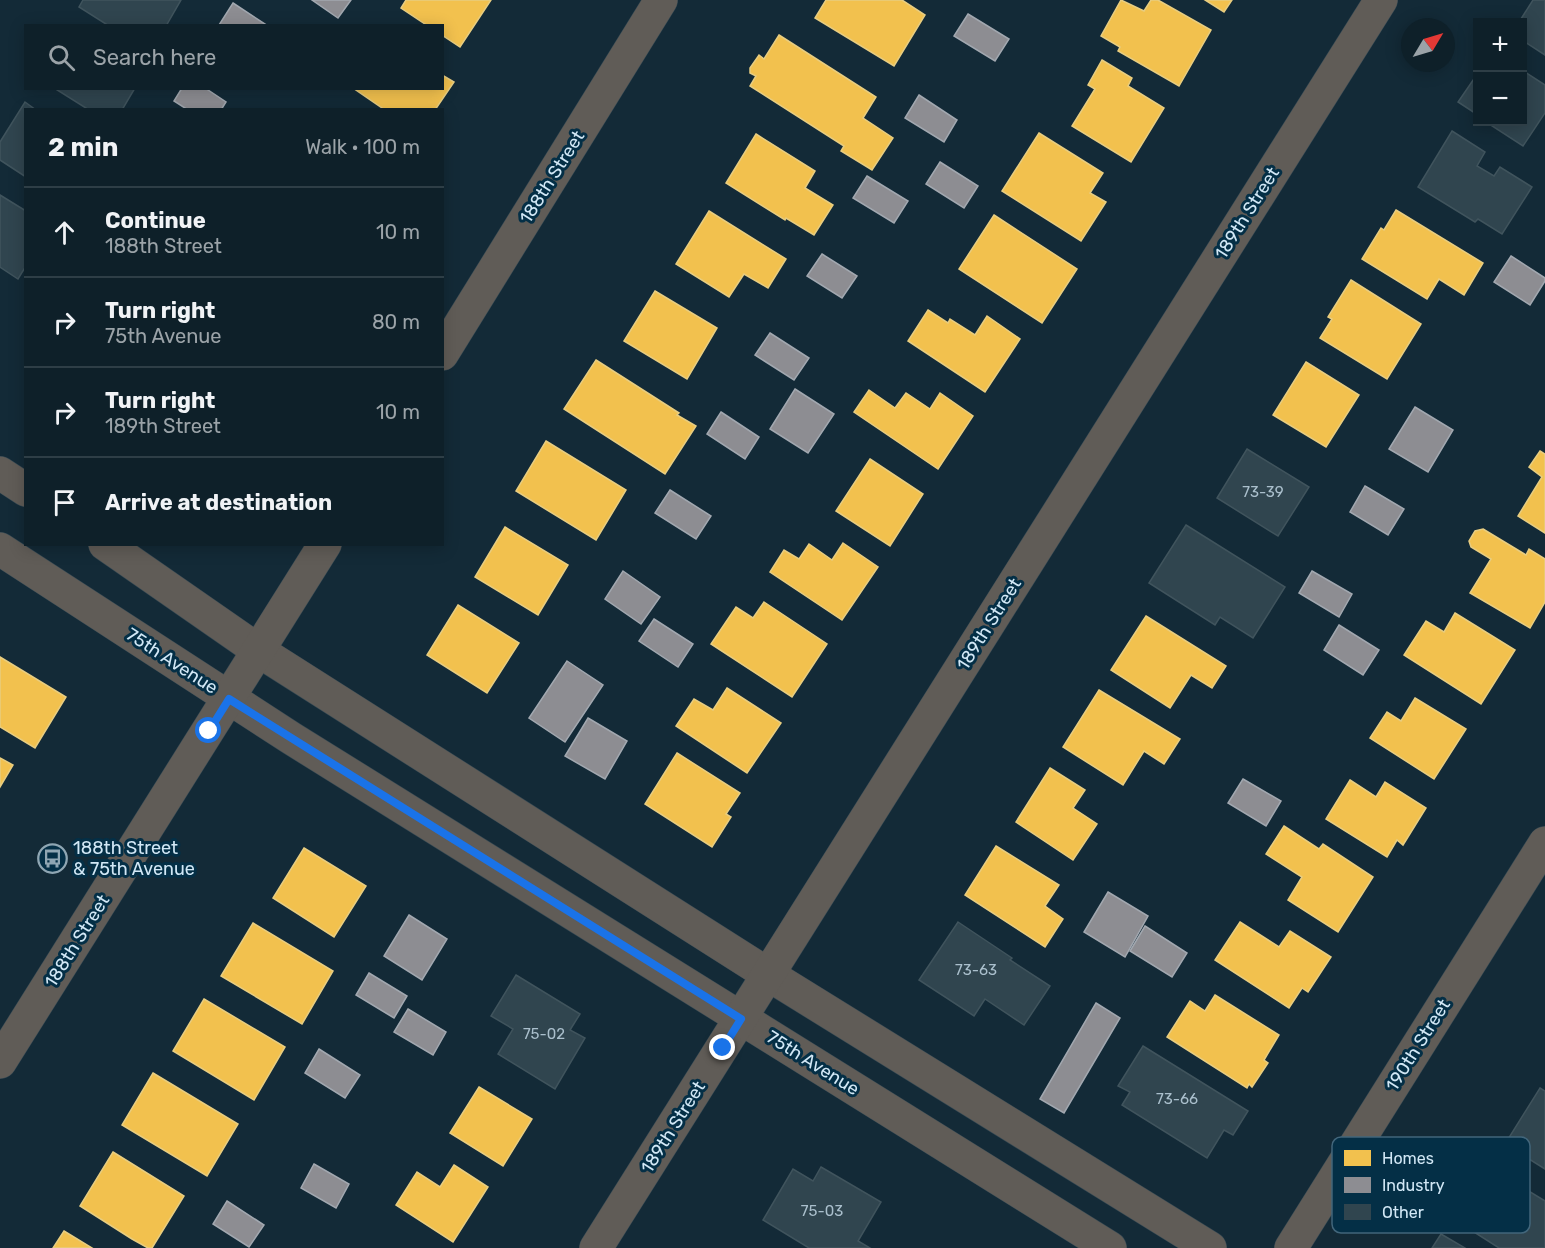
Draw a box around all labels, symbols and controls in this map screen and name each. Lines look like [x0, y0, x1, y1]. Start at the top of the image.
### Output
north arrow [1401, 18, 1455, 72]
map controls [1473, 18, 1527, 126]
button: + [1473, 18, 1527, 72]
search box [24, 24, 444, 90]
icon: search [45, 41, 78, 74]
text: Search here [93, 44, 216, 71]
button: − [1473, 72, 1527, 126]
street label: 188th Street [515, 127, 589, 227]
text: 2 min [48, 132, 118, 163]
text: Walk · 100 m [305, 135, 420, 159]
street label: 189th Street [1210, 163, 1284, 263]
text: Continue [105, 207, 206, 234]
icon: ahead [48, 216, 81, 249]
text: 10 m [376, 220, 420, 244]
text: 188th Street [105, 234, 222, 258]
text: Turn right [105, 297, 215, 324]
icon: right [48, 306, 81, 339]
text: 80 m [372, 310, 420, 334]
text: 75th Avenue [105, 324, 222, 348]
text: Turn right [105, 387, 215, 414]
icon: right [48, 396, 81, 429]
text: 10 m [376, 400, 420, 424]
text: 189th Street [105, 414, 221, 438]
house number: 73-39 [1242, 483, 1284, 501]
icon: arrive [48, 486, 81, 519]
text: Arrive at destination [105, 489, 332, 516]
street label: 189th Street [952, 574, 1026, 674]
street label: 75th Avenue [122, 623, 222, 699]
route start [195, 717, 221, 743]
place label: 188th Street & 75th Avenue [73, 837, 195, 880]
bus stop icon: 188th Street & 75th Avenue [36, 842, 68, 874]
street label: 188th Street [40, 891, 114, 991]
house number: 73-63 [955, 961, 997, 979]
street label: 190th Street [1381, 995, 1455, 1095]
house number: 75-02 [523, 1025, 565, 1043]
street label: 75th Avenue [763, 1026, 863, 1100]
route end [709, 1034, 735, 1060]
street label: 189th Street [636, 1077, 710, 1177]
house number: 73-66 [1156, 1090, 1198, 1108]
legend [1332, 1137, 1530, 1233]
text: Homes [1382, 1149, 1434, 1168]
text: Industry [1382, 1176, 1445, 1195]
house number: 75-03 [801, 1202, 843, 1220]
text: Other [1382, 1203, 1424, 1222]

